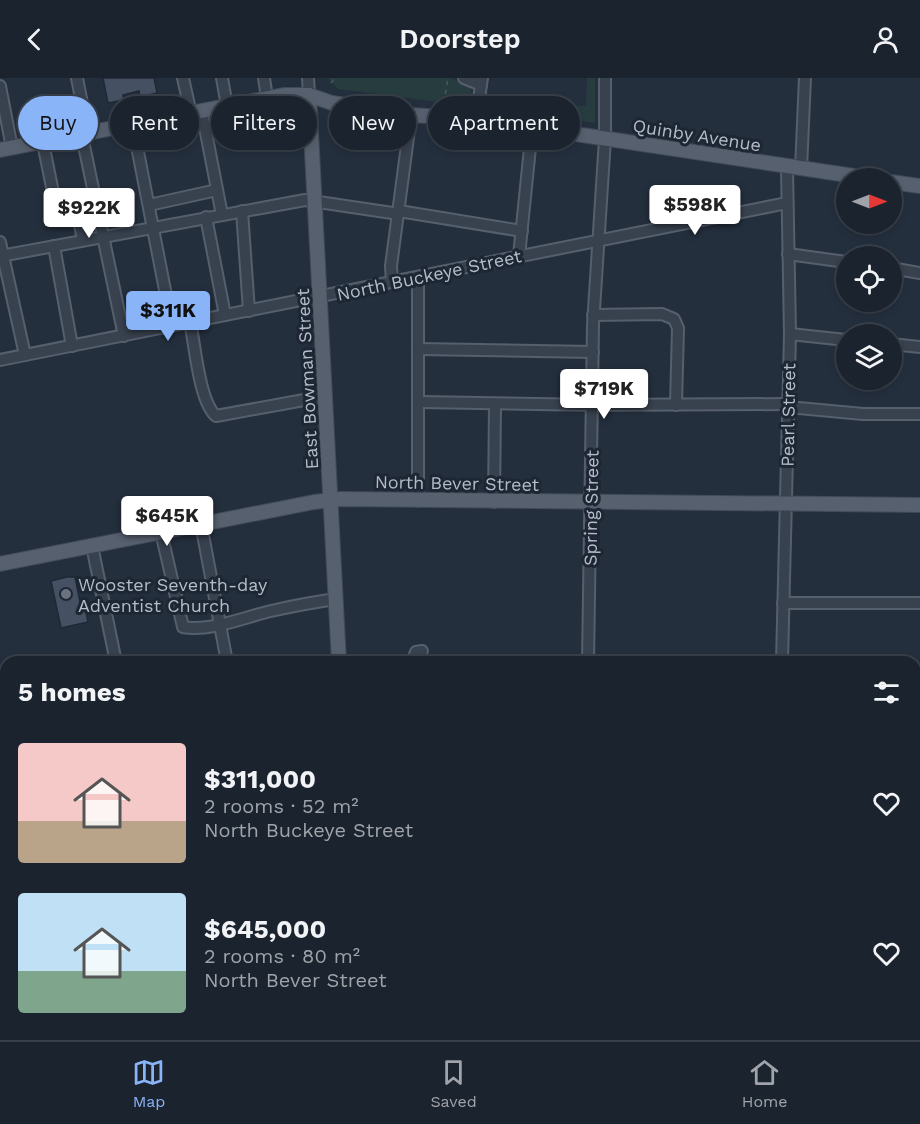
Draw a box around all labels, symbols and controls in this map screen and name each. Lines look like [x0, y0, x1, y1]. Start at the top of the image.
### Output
icon: back [18, 23, 51, 56]
text: Doorstep [399, 23, 521, 55]
icon: person [869, 23, 902, 56]
chip: Buy [18, 96, 98, 150]
chip: Rent [110, 96, 199, 150]
chip: Filters [211, 96, 317, 150]
chip: New [329, 96, 416, 150]
chip: Apartment [428, 96, 580, 150]
street label: Quinby Avenue [631, 115, 763, 155]
north arrow [836, 168, 902, 234]
map controls [836, 168, 902, 390]
pin: $598K [653, 185, 737, 236]
pin: $922K [47, 188, 131, 239]
text: $598K [663, 192, 727, 216]
text: $922K [58, 195, 120, 219]
street label: North Buckeye Street [335, 245, 524, 305]
button: locate [836, 246, 902, 312]
street label: East Bowman Street [292, 288, 322, 470]
pin: $311K [126, 291, 210, 342]
text: $311K [140, 298, 196, 322]
button: layers [836, 324, 902, 390]
street label: Pearl Street [777, 362, 799, 467]
pin: $719K [562, 369, 646, 420]
text: $719K [574, 376, 634, 400]
street label: Spring Street [579, 449, 603, 566]
street label: North Bever Street [375, 471, 540, 495]
pin: $645K [125, 496, 209, 547]
text: $645K [135, 503, 199, 527]
place label: Wooster Seventh-day Adventist Church [78, 574, 268, 616]
marker: Wooster Seventh-day Adventist Church [59, 587, 73, 601]
icon: filters [870, 676, 903, 709]
text: 5 homes [18, 677, 126, 707]
text: $311,000 [204, 764, 316, 794]
icon: home [66, 767, 138, 839]
icon: heart [870, 787, 903, 820]
text: 2 rooms · 52 m² [204, 794, 359, 818]
text: North Buckeye Street [204, 818, 413, 842]
text: $645,000 [204, 914, 326, 944]
icon: home [66, 917, 138, 989]
icon: heart [870, 937, 903, 970]
text: 2 rooms · 80 m² [204, 944, 360, 968]
text: North Bever Street [204, 968, 387, 992]
tab: Map [132, 1056, 165, 1111]
tab: Saved [430, 1056, 477, 1111]
tab: Home [742, 1056, 788, 1111]

